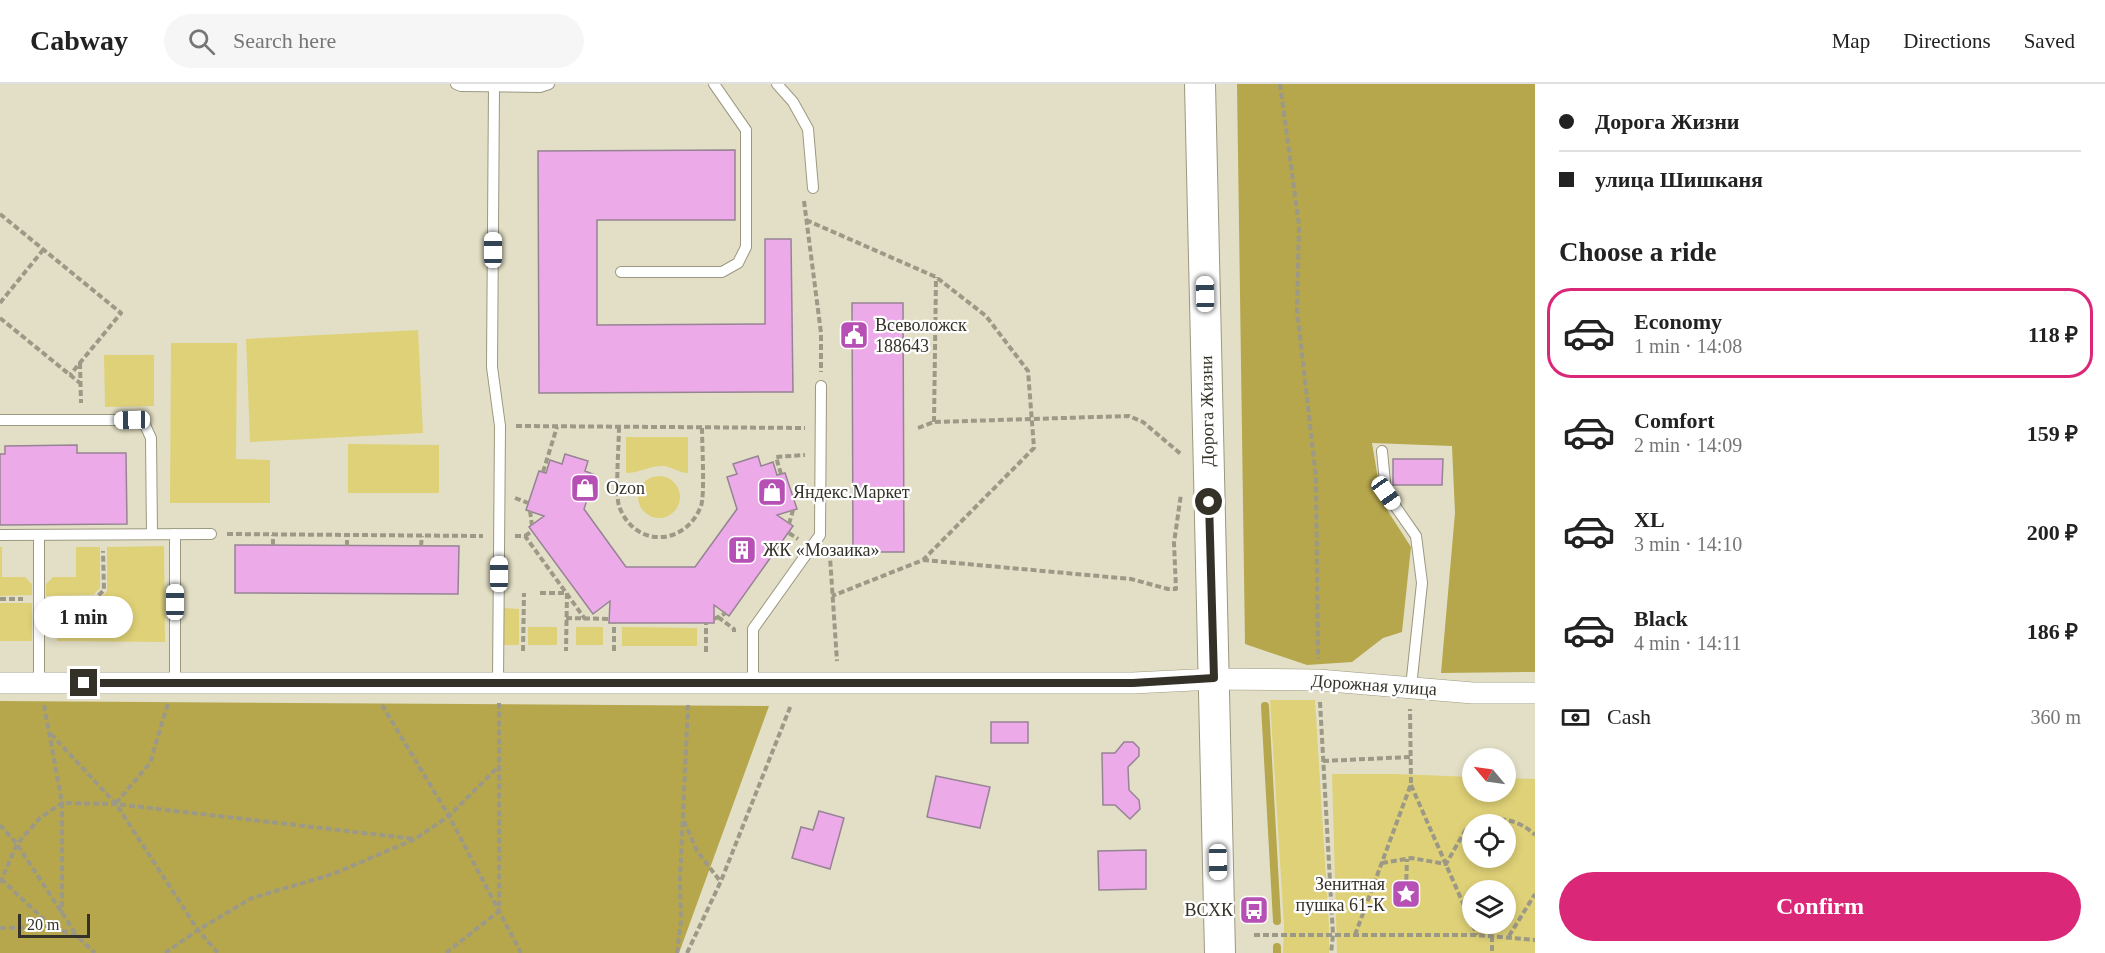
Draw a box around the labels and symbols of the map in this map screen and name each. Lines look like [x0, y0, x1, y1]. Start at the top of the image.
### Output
car [484, 232, 502, 268]
car [1196, 276, 1214, 312]
place label: Всеволожск 188643 [875, 315, 967, 356]
public building icon: Всеволожск 188643 [838, 319, 870, 351]
street label: Дорога Жизни [1196, 355, 1218, 467]
car [114, 411, 150, 429]
shop icon: Ozon [569, 472, 601, 504]
car [1368, 473, 1404, 513]
shop icon: Яндекс.Маркет [756, 476, 788, 508]
place label: Ozon [606, 478, 645, 498]
place label: Яндекс.Маркет [793, 482, 910, 502]
route start [1195, 488, 1222, 515]
building icon: ЖК «Мозаика» [726, 534, 758, 566]
place label: ЖК «Мозаика» [763, 540, 879, 560]
car [490, 556, 508, 592]
car [166, 584, 184, 620]
callout: 1 min [34, 596, 134, 638]
route end [70, 669, 97, 696]
street label: Дорожная улица [1310, 671, 1438, 699]
north arrow [1462, 748, 1516, 802]
car [1209, 844, 1227, 880]
place label: Зенитная пушка 61-К [1296, 874, 1386, 915]
place icon: Зенитная пушка 61-К [1390, 878, 1422, 910]
bus stop icon: ВСХК [1238, 894, 1270, 926]
place label: ВСХК [1184, 900, 1234, 920]
scale bar [18, 911, 90, 938]

